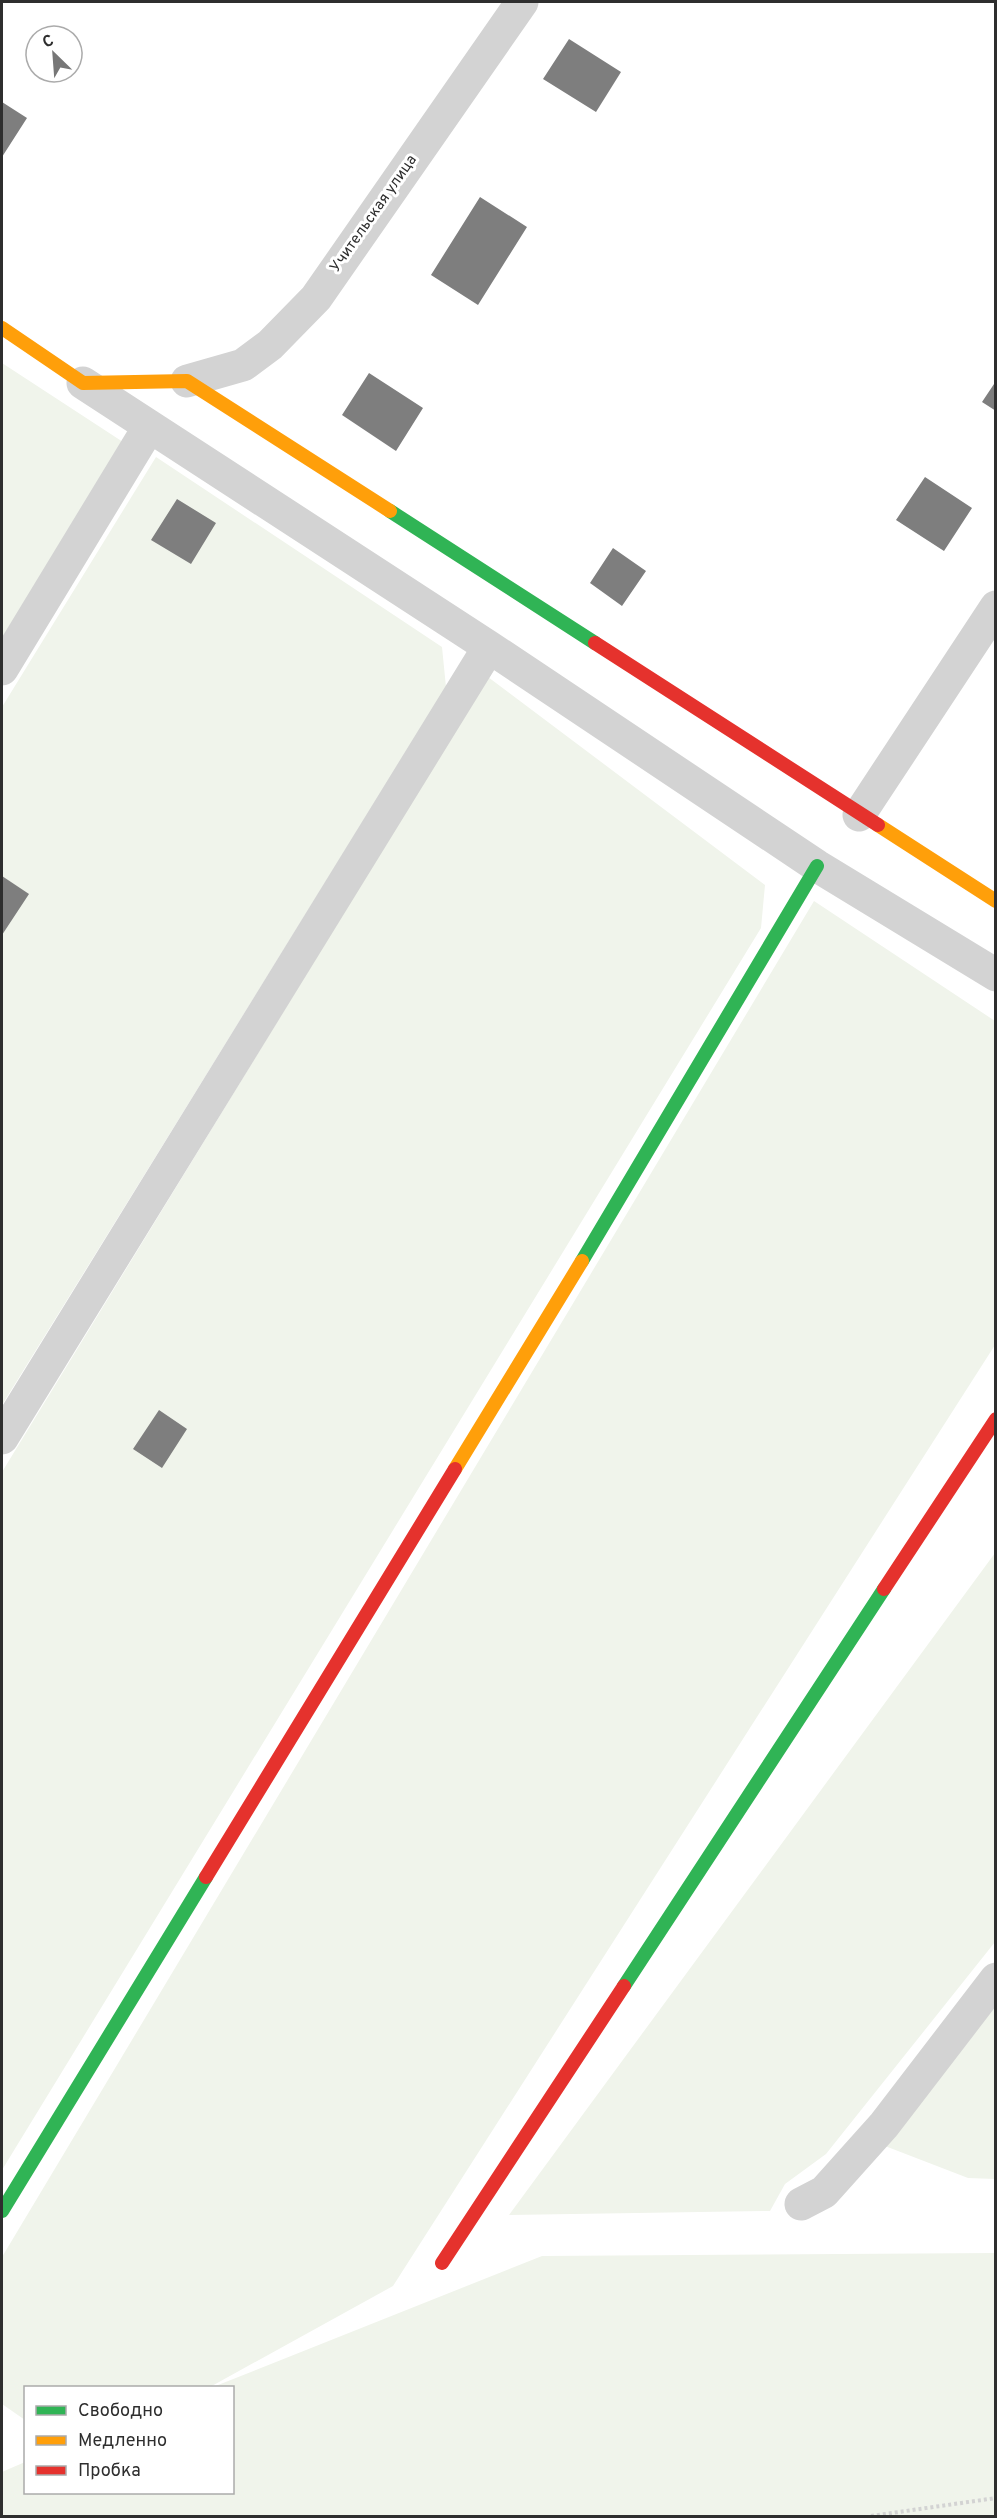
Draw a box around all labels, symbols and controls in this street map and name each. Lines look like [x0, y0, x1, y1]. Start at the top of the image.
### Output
north arrow [24, 24, 84, 84]
text: С [40, 31, 57, 53]
street label: Учительская улица [326, 152, 422, 276]
legend [24, 2386, 234, 2494]
text: Свободно [78, 2400, 163, 2423]
text: Медленно [78, 2430, 167, 2453]
text: Пробка [78, 2460, 141, 2483]

